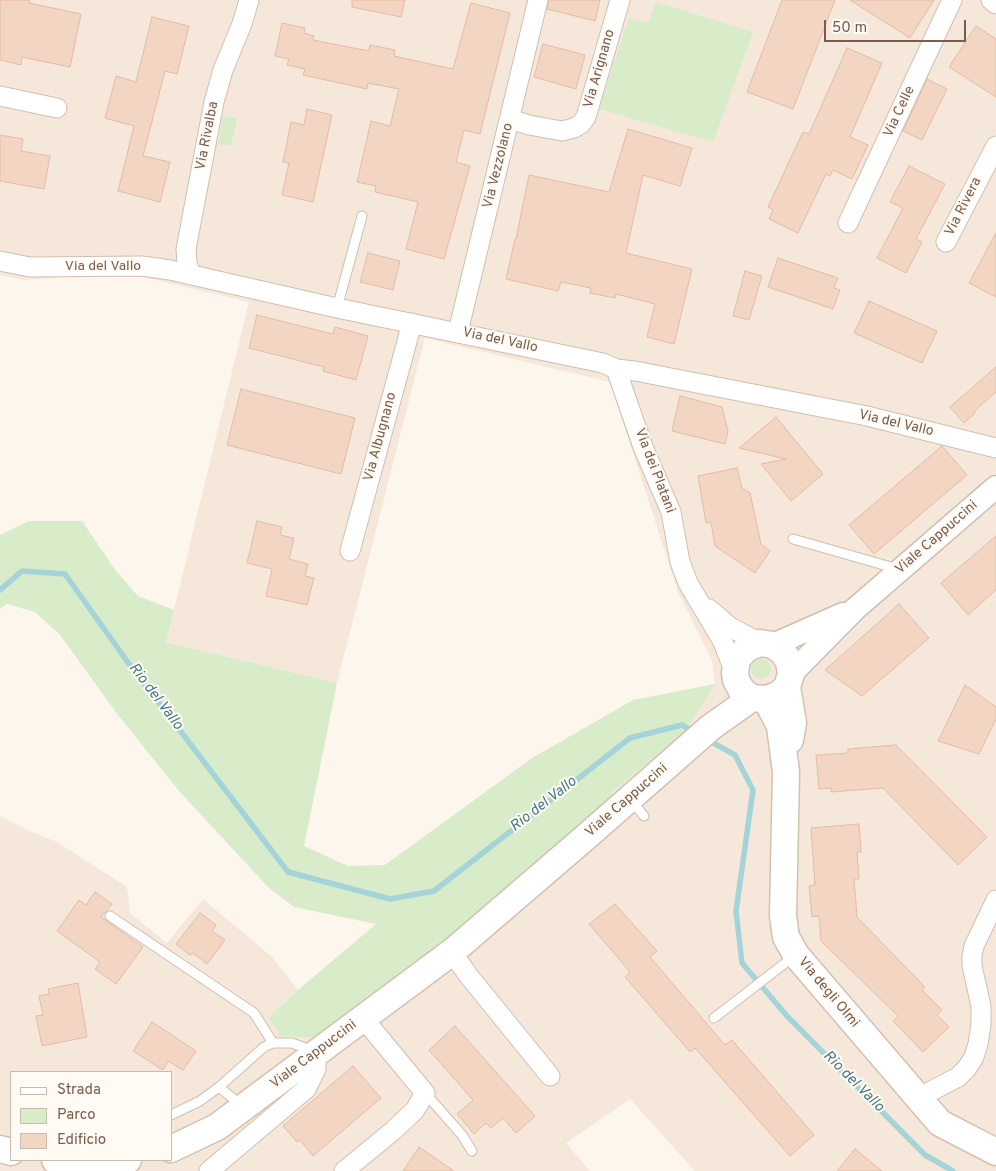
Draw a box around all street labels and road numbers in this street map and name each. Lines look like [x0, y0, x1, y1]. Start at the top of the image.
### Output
street label: Via Arignano [581, 28, 619, 110]
street label: Via Celle [881, 84, 919, 140]
street label: Via Rivalba [193, 100, 223, 172]
street label: Via Vezzolano [480, 122, 518, 210]
street label: Via Rivera [942, 175, 986, 239]
street label: Via del Vallo [65, 259, 141, 275]
street label: Via del Vallo [461, 325, 539, 357]
street label: Via Albugnano [361, 391, 401, 483]
street label: Via del Vallo [857, 407, 935, 441]
street label: Via dei Platani [630, 426, 678, 516]
street label: Viale Cappuccini [892, 498, 982, 578]
street label: Viale Cappuccini [582, 761, 672, 841]
street label: Via degli Olmi [794, 954, 862, 1032]
street label: Viale Cappuccini [267, 1017, 361, 1093]

